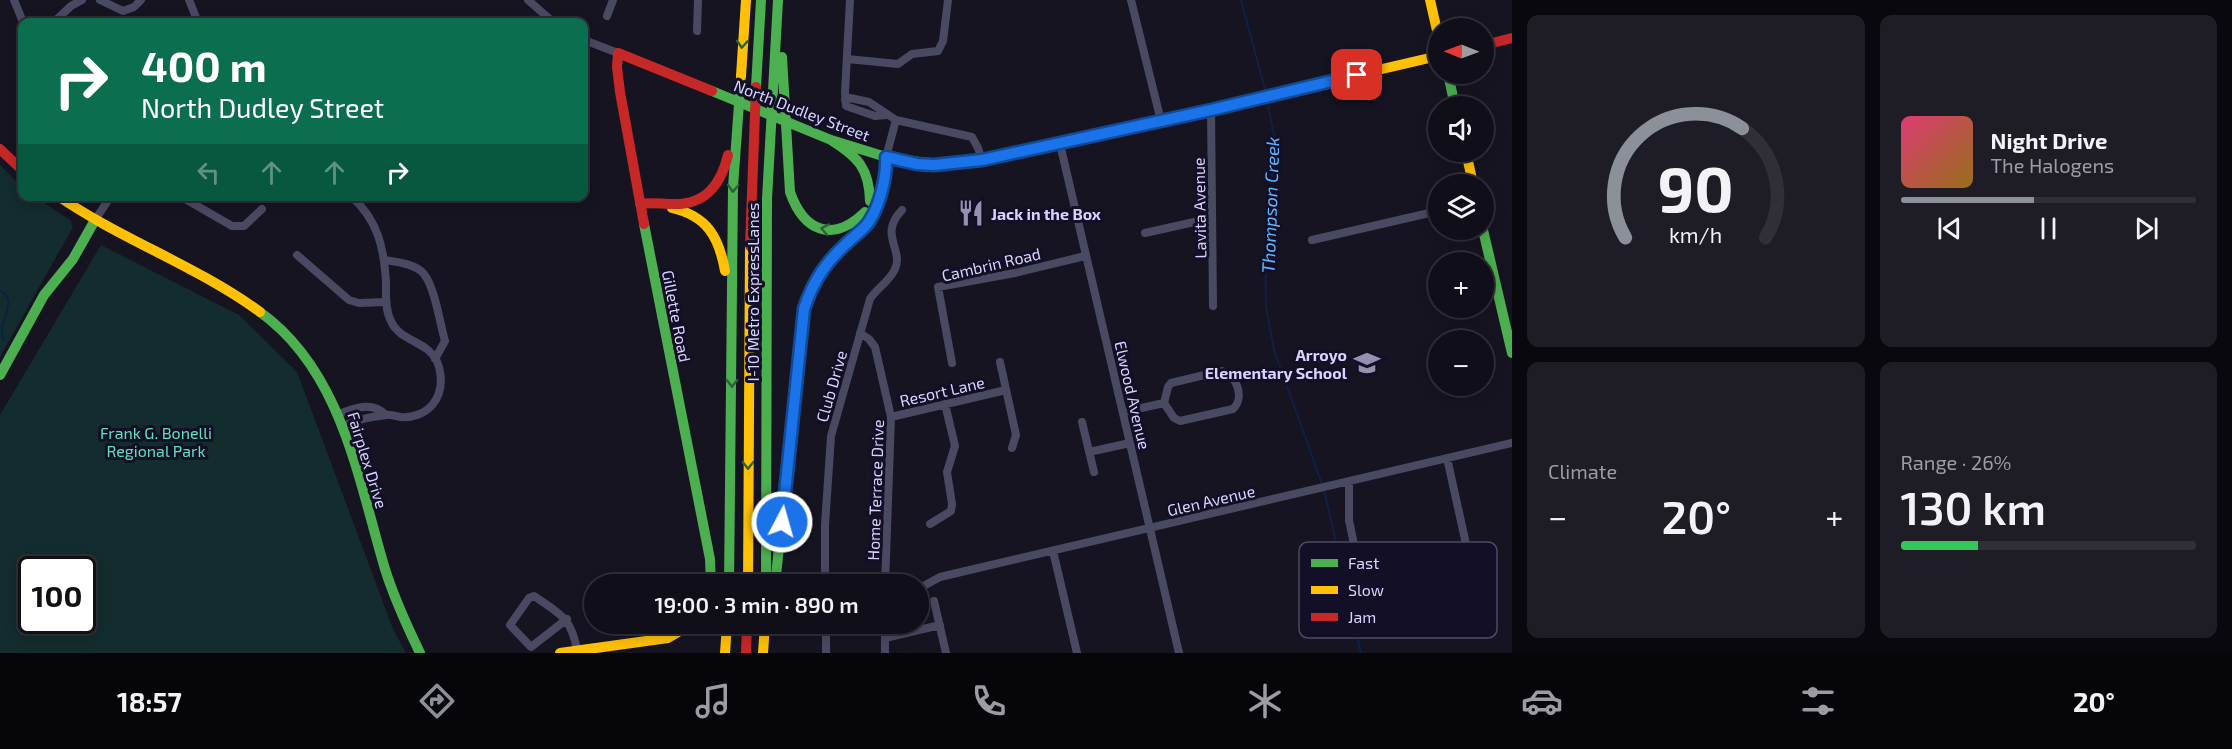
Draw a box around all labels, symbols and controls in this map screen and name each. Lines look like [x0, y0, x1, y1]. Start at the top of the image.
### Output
north arrow [1428, 18, 1494, 84]
map controls [1428, 18, 1494, 396]
one-way arrow [736, 39, 749, 48]
text: 400 m [141, 40, 267, 90]
icon: right [42, 42, 120, 120]
pin [1331, 49, 1382, 100]
icon: arrive [1340, 58, 1373, 91]
street label: North Dudley Street [731, 75, 873, 145]
text: North Dudley Street [141, 91, 384, 123]
button: sound [1428, 96, 1494, 162]
text: Night Drive [1991, 127, 2107, 153]
water label: Thompson Creek [1257, 136, 1283, 274]
text: 90 [1658, 150, 1734, 225]
text: The Halogens [1991, 153, 2114, 177]
icon: left [192, 156, 225, 189]
icon: ahead [255, 156, 288, 189]
icon: ahead [318, 156, 351, 189]
icon: right [381, 156, 414, 189]
street label: Lavita Avenue [1189, 157, 1209, 259]
button: layers [1428, 174, 1494, 240]
one-way arrow [727, 183, 740, 192]
restaurant icon: Jack in the Box [956, 198, 986, 228]
street label: I-10 Metro ExpressLanes [743, 203, 762, 381]
place label: Jack in the Box [991, 204, 1101, 223]
icon: previous [1933, 212, 1966, 245]
icon: pause [2032, 212, 2065, 245]
icon: next [2130, 212, 2163, 245]
text: km/h [1669, 222, 1722, 247]
one-way arrow [821, 223, 831, 236]
street label: Cambrin Road [940, 243, 1042, 285]
button: + [1428, 252, 1494, 318]
street label: Gillette Road [659, 268, 695, 364]
button: − [1428, 330, 1494, 396]
street label: Elwood Avenue [1111, 339, 1155, 451]
place label: Arroyo Elementary School [1205, 345, 1348, 383]
street label: Club Drive [812, 348, 850, 424]
school or university icon: Arroyo Elementary School [1352, 348, 1382, 378]
street label: Resort Lane [898, 372, 986, 410]
one-way arrow [726, 378, 738, 387]
street label: Fairplex Drive [344, 409, 392, 511]
street label: Home Terrace Drive [863, 419, 887, 561]
park label: Frank G. Bonelli Regional Park [100, 423, 212, 460]
text: Range · 26% [1901, 450, 2011, 474]
text: Climate [1548, 459, 1617, 483]
one-way arrow [742, 461, 755, 470]
text: 130 km [1901, 480, 2046, 534]
street label: Glen Avenue [1165, 481, 1257, 519]
text: 20° [1662, 489, 1731, 543]
position arrow [750, 490, 814, 554]
text: − [1548, 496, 1567, 536]
text: + [1825, 496, 1843, 536]
legend [1299, 542, 1497, 638]
text: Fast [1348, 553, 1379, 572]
speed limit sign: 100 [18, 556, 96, 634]
text: Slow [1348, 580, 1384, 599]
text: 19:00 · 3 min · 890 m [654, 591, 859, 617]
text: Jam [1348, 607, 1376, 626]
icon: directions [416, 680, 458, 722]
icon: music [692, 680, 734, 722]
icon: phone [968, 680, 1010, 722]
icon: climate [1244, 680, 1286, 722]
icon: car [1521, 680, 1563, 722]
icon: filters [1797, 680, 1839, 722]
text: 18:57 [117, 685, 182, 717]
text: 20° [2073, 685, 2115, 717]

